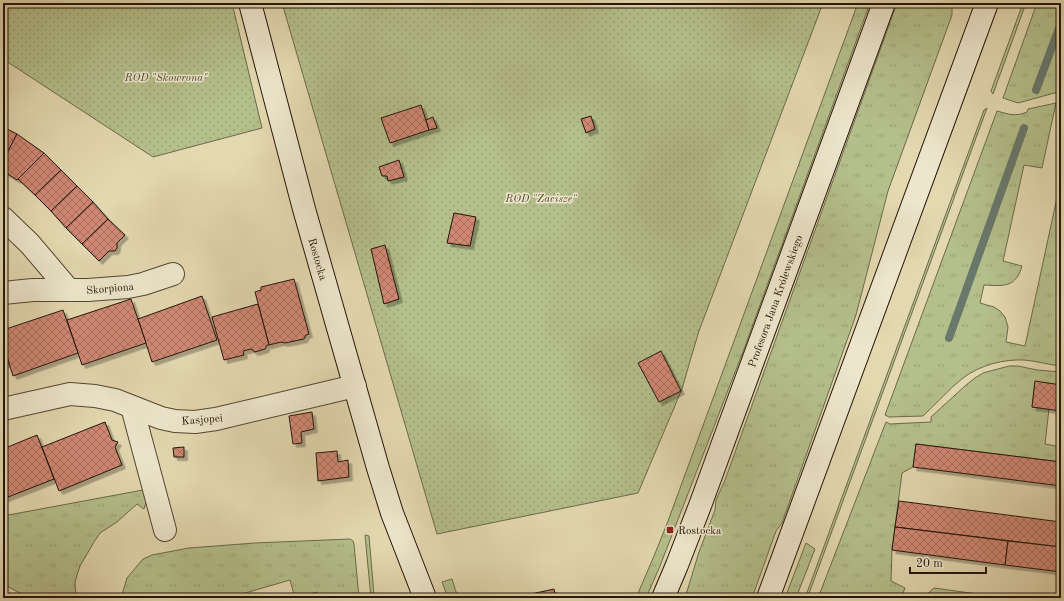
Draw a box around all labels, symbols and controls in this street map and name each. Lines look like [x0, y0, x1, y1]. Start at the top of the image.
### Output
park label: ROD "Skowrona" [124, 73, 208, 84]
park label: ROD "Zacisze" [504, 194, 577, 205]
street label: Profesora Jana Królewskiego [747, 234, 806, 369]
street label: Rostocka [305, 237, 328, 282]
street label: Skorpiona [86, 282, 135, 297]
street label: Kasjopei [181, 413, 223, 428]
marker: Rostocka [665, 525, 675, 535]
place label: Rostocka [678, 526, 722, 537]
scale bar [910, 549, 986, 575]
text: 20 m [916, 558, 943, 570]

